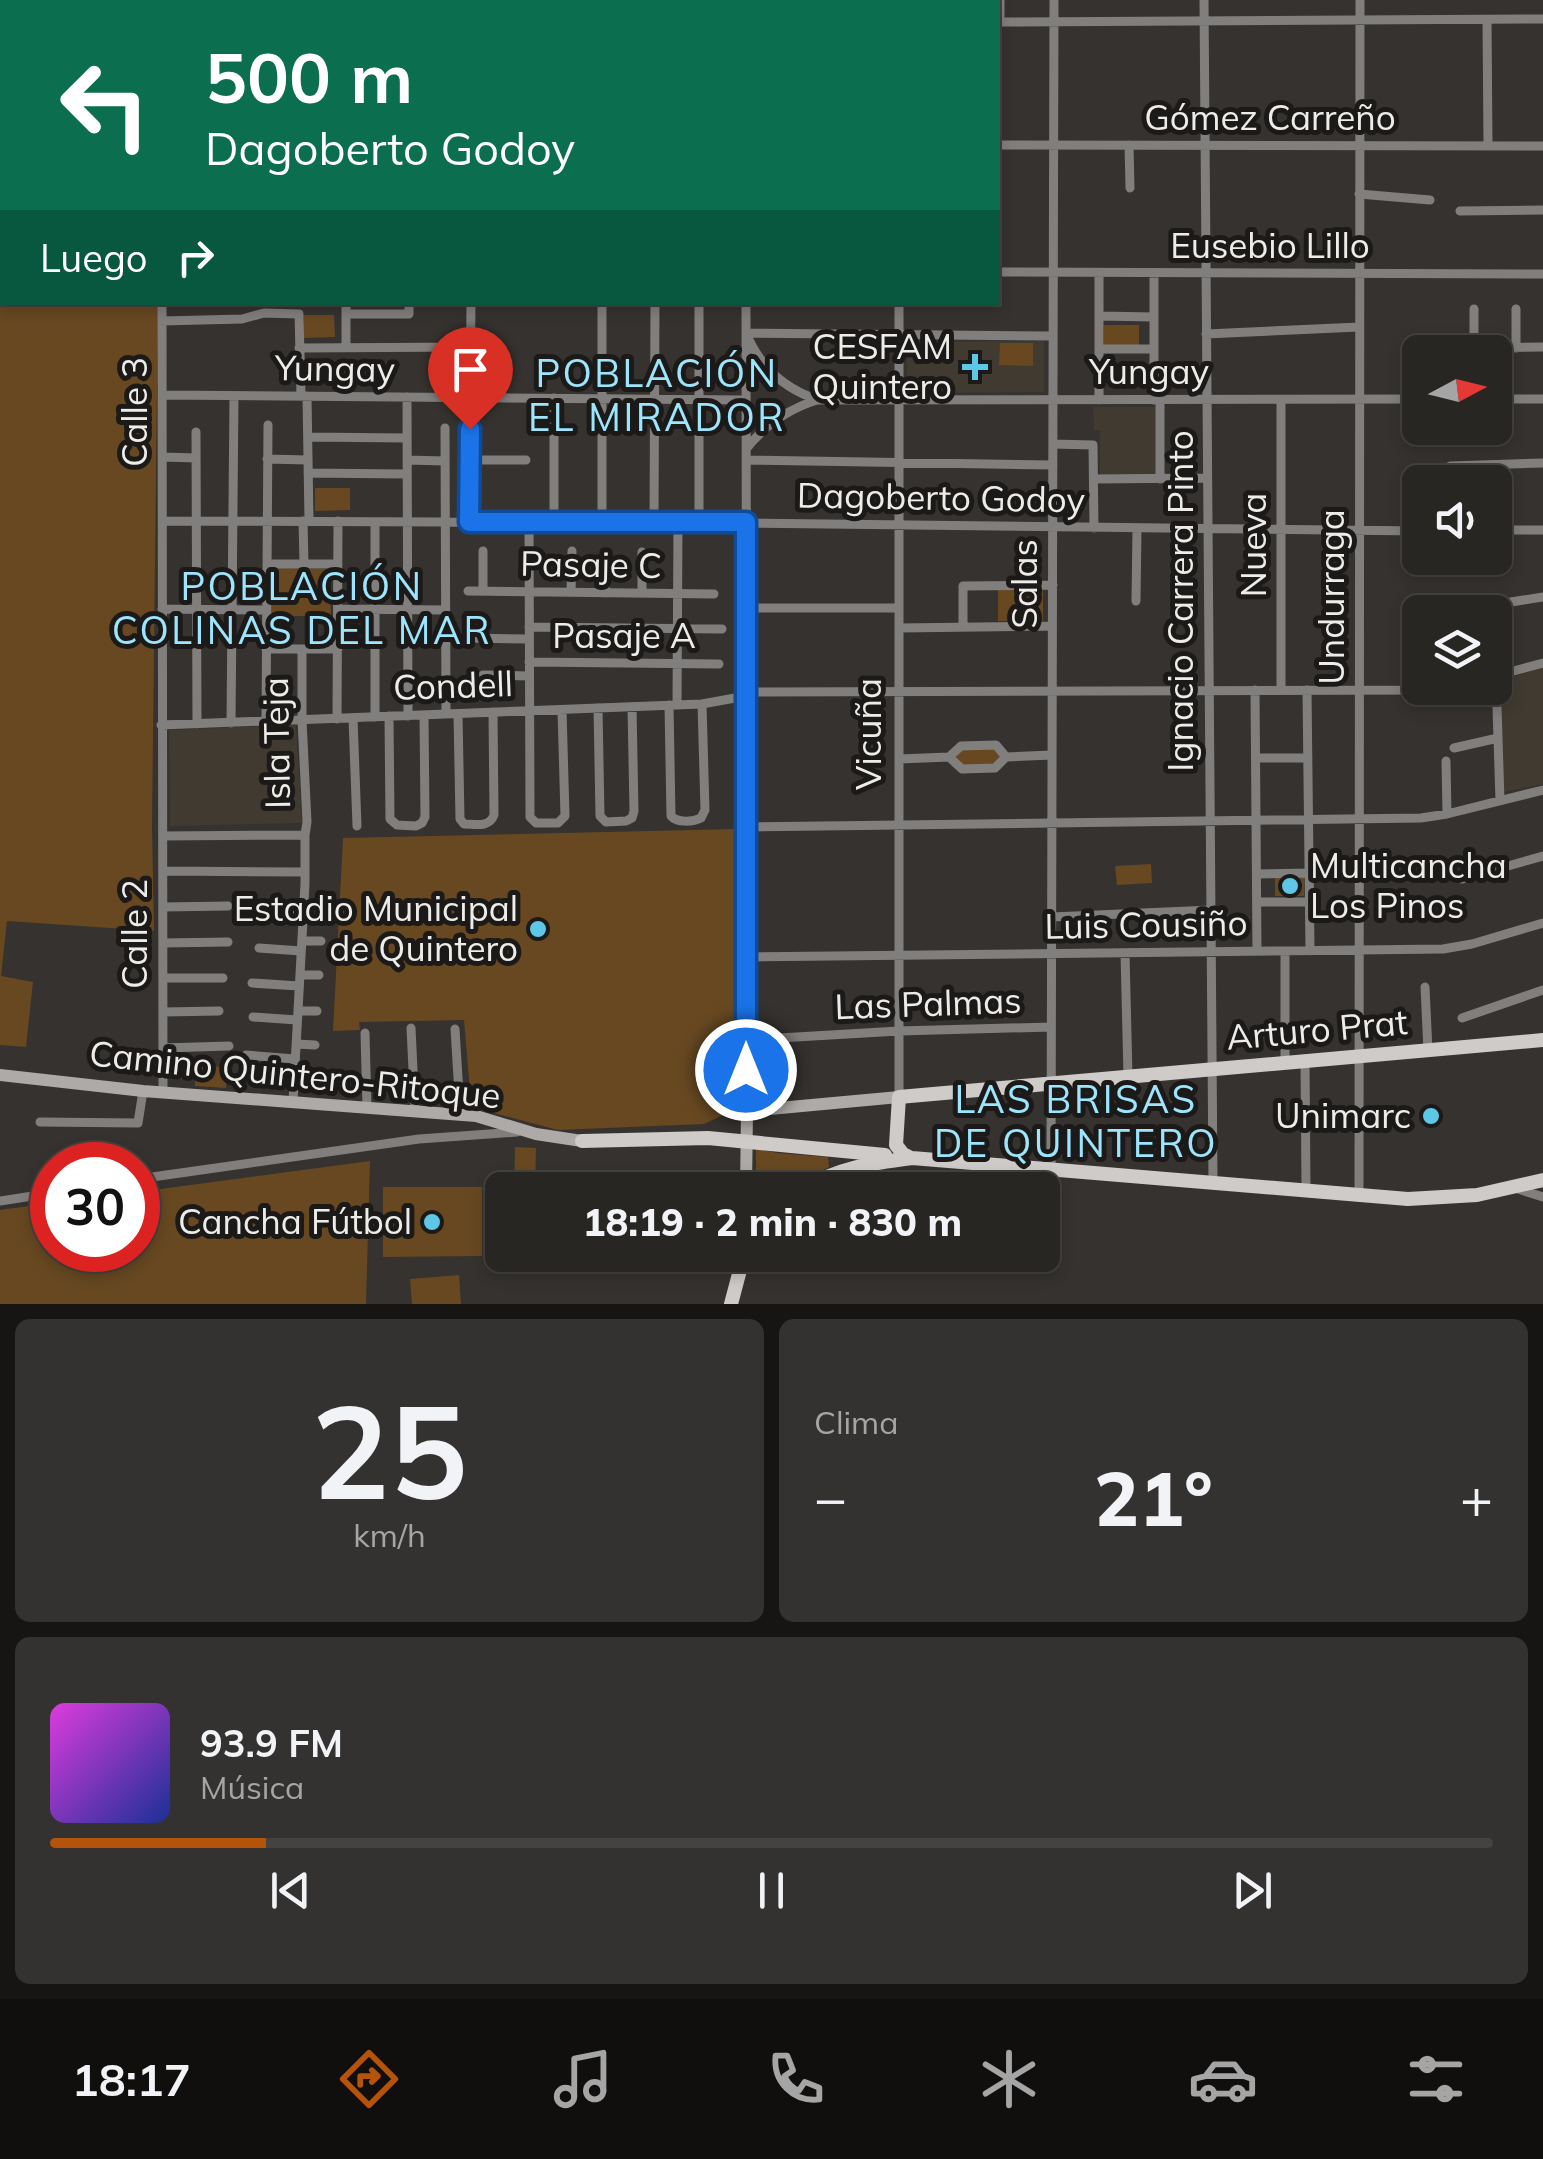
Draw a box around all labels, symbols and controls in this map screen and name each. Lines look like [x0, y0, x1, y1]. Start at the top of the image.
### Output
text: 500 m [205, 33, 413, 121]
icon: left [40, 40, 170, 170]
street label: Gómez Carreño [1144, 95, 1396, 139]
text: Dagoberto Godoy [205, 120, 575, 176]
street label: Eusebio Lillo [1170, 223, 1370, 267]
icon: right [168, 230, 223, 285]
text: Luego [40, 234, 148, 282]
place label: CESFAM Quintero [812, 324, 952, 408]
pin [428, 327, 513, 430]
north arrow [1402, 335, 1512, 445]
map controls [1402, 335, 1512, 705]
icon: arrive [443, 342, 498, 397]
street label: Yungay [274, 345, 396, 391]
district label: POBLACIÓN EL MIRADOR [528, 349, 786, 441]
street label: Yungay [1088, 349, 1209, 393]
marker: CESFAM Quintero [962, 354, 988, 380]
street label: Calle 3 [112, 357, 156, 467]
street label: Ignacio Carrera Pinto [1158, 430, 1202, 772]
button: sound [1402, 465, 1512, 575]
street label: Dagoberto Godoy [797, 472, 1086, 522]
street label: Nueva [1231, 493, 1275, 597]
street label: Undurraga [1309, 509, 1353, 685]
street label: Salas [1002, 539, 1046, 629]
street label: Pasaje C [520, 541, 662, 587]
district label: POBLACIÓN COLINAS DEL MAR [112, 562, 492, 654]
button: layers [1402, 595, 1512, 705]
street label: Pasaje A [552, 613, 696, 657]
street label: Condell [392, 661, 514, 709]
street label: Isla Teja [253, 677, 299, 809]
street label: Vicuña [846, 678, 890, 790]
place label: Multicancha Los Pinos [1310, 843, 1507, 927]
marker: Multicancha Los Pinos [1279, 875, 1301, 897]
street label: Calle 2 [112, 879, 156, 989]
place label: Estadio Municipal de Quintero [234, 886, 518, 970]
street label: Luis Cousiño [1044, 900, 1248, 948]
marker: Estadio Municipal de Quintero [527, 918, 549, 940]
street label: Las Palmas [834, 978, 1022, 1028]
street label: Arturo Prat [1225, 999, 1409, 1059]
position arrow [694, 1018, 798, 1122]
street label: Camino Quintero-Ritoque [87, 1031, 503, 1117]
district label: LAS BRISAS DE QUINTERO [934, 1075, 1218, 1167]
place label: Unimarc [1275, 1093, 1411, 1137]
marker: Unimarc [1420, 1105, 1442, 1127]
speed limit sign: 30 [30, 1142, 160, 1272]
text: 18:19 · 2 min · 830 m [583, 1198, 962, 1246]
place label: Cancha Fútbol [178, 1199, 412, 1243]
marker: Cancha Fútbol [421, 1211, 443, 1233]
text: 25 [311, 1368, 468, 1532]
text: Clima [814, 1402, 898, 1442]
text: 21° [1094, 1451, 1213, 1545]
text: − [814, 1463, 847, 1532]
text: + [1460, 1463, 1493, 1532]
text: km/h [353, 1515, 426, 1555]
text: 93.9 FM [200, 1719, 343, 1767]
text: Música [200, 1767, 304, 1807]
icon: previous [263, 1863, 318, 1918]
icon: pause [744, 1863, 799, 1918]
icon: next [1225, 1863, 1280, 1918]
icon: directions [334, 2044, 404, 2114]
icon: music [548, 2044, 618, 2114]
icon: phone [761, 2044, 831, 2114]
icon: climate [974, 2044, 1044, 2114]
icon: car [1188, 2044, 1258, 2114]
icon: filters [1401, 2044, 1471, 2114]
text: 18:17 [72, 2051, 191, 2107]

